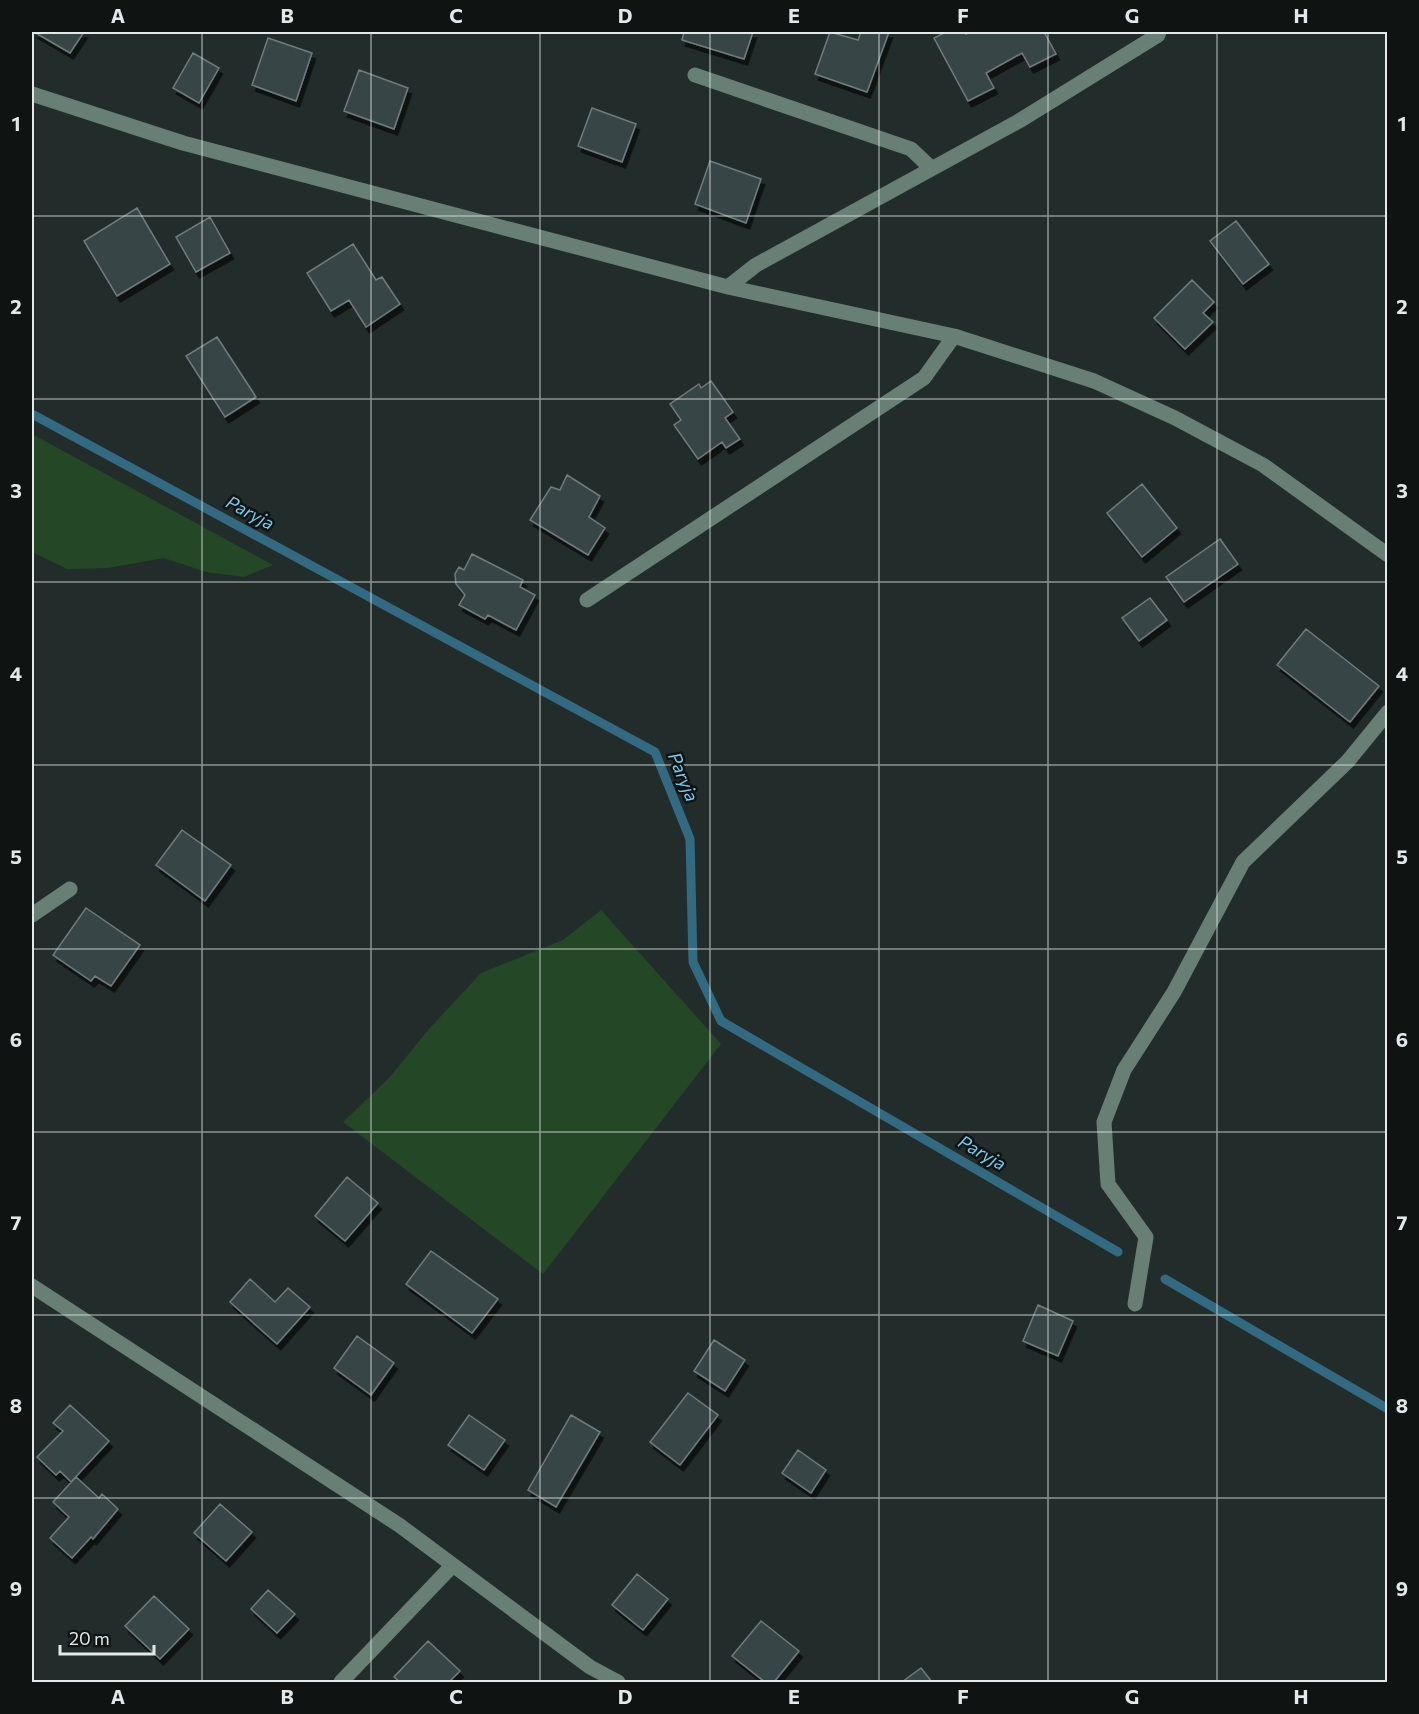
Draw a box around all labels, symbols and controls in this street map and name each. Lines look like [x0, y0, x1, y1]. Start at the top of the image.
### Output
text: A [111, 3, 125, 27]
text: B [280, 3, 294, 27]
text: C [449, 3, 463, 27]
text: D [618, 3, 632, 27]
text: E [788, 3, 800, 27]
text: F [957, 3, 969, 27]
text: G [1125, 3, 1139, 27]
text: H [1294, 3, 1309, 27]
text: 1 [11, 111, 21, 135]
text: 1 [1397, 111, 1407, 135]
text: 2 [10, 294, 22, 318]
text: 2 [1396, 294, 1408, 318]
text: 3 [10, 478, 22, 502]
text: 3 [1396, 478, 1408, 502]
water label: Paryja [223, 490, 278, 534]
text: 4 [10, 661, 22, 685]
text: 4 [1396, 661, 1408, 685]
water label: Paryja [664, 749, 704, 804]
text: 5 [10, 844, 22, 868]
text: 5 [1396, 844, 1408, 868]
text: 6 [10, 1027, 22, 1051]
text: 6 [1396, 1027, 1408, 1051]
water label: Paryja [955, 1130, 1010, 1174]
text: 7 [11, 1210, 22, 1234]
text: 7 [1397, 1210, 1408, 1234]
text: 8 [10, 1393, 22, 1417]
text: 8 [1396, 1393, 1408, 1417]
text: 9 [10, 1576, 22, 1600]
text: 9 [1396, 1576, 1408, 1600]
scale bar [60, 1618, 154, 1656]
text: 20 m [69, 1627, 110, 1649]
text: A [111, 1684, 125, 1708]
text: B [280, 1684, 294, 1708]
text: C [449, 1684, 463, 1708]
text: D [618, 1684, 632, 1708]
text: E [788, 1684, 800, 1708]
text: F [957, 1684, 969, 1708]
text: G [1125, 1684, 1139, 1708]
text: H [1294, 1684, 1309, 1708]

